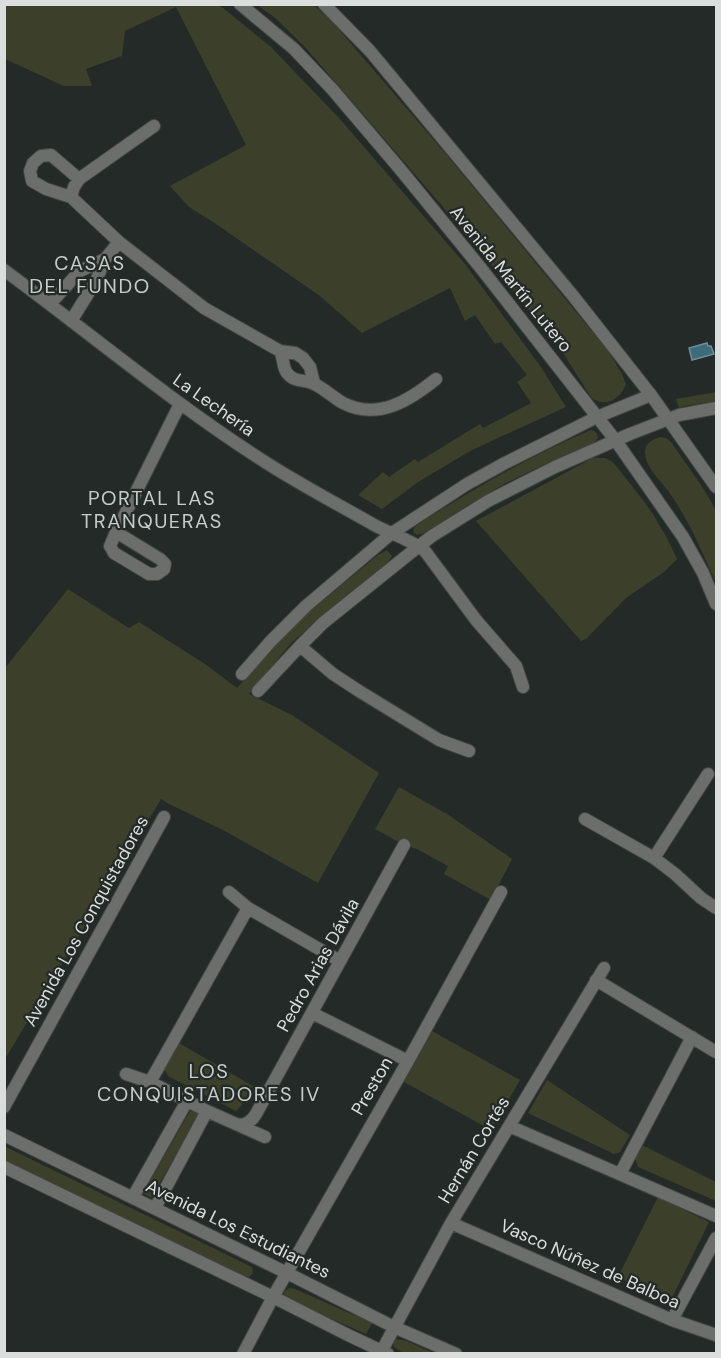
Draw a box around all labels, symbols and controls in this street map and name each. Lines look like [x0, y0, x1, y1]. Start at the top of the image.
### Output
street label: Avenida Martín Lutero [444, 201, 578, 357]
district label: CASAS DEL FUNDO [29, 250, 151, 299]
street label: La Lechería [168, 368, 260, 442]
district label: PORTAL LAS TRANQUERAS [81, 485, 223, 534]
street label: Avenida Los Conquistadores [18, 811, 154, 1031]
street label: Pedro Arias Dávila [271, 894, 365, 1036]
street label: Preston [346, 1053, 398, 1119]
district label: LOS CONQUISTADORES IV [97, 1058, 321, 1107]
street label: Hernán Cortés [433, 1092, 515, 1208]
street label: Avenida Los Estudiantes [142, 1174, 334, 1284]
street label: Vasco Núñez de Balboa [496, 1213, 684, 1315]

